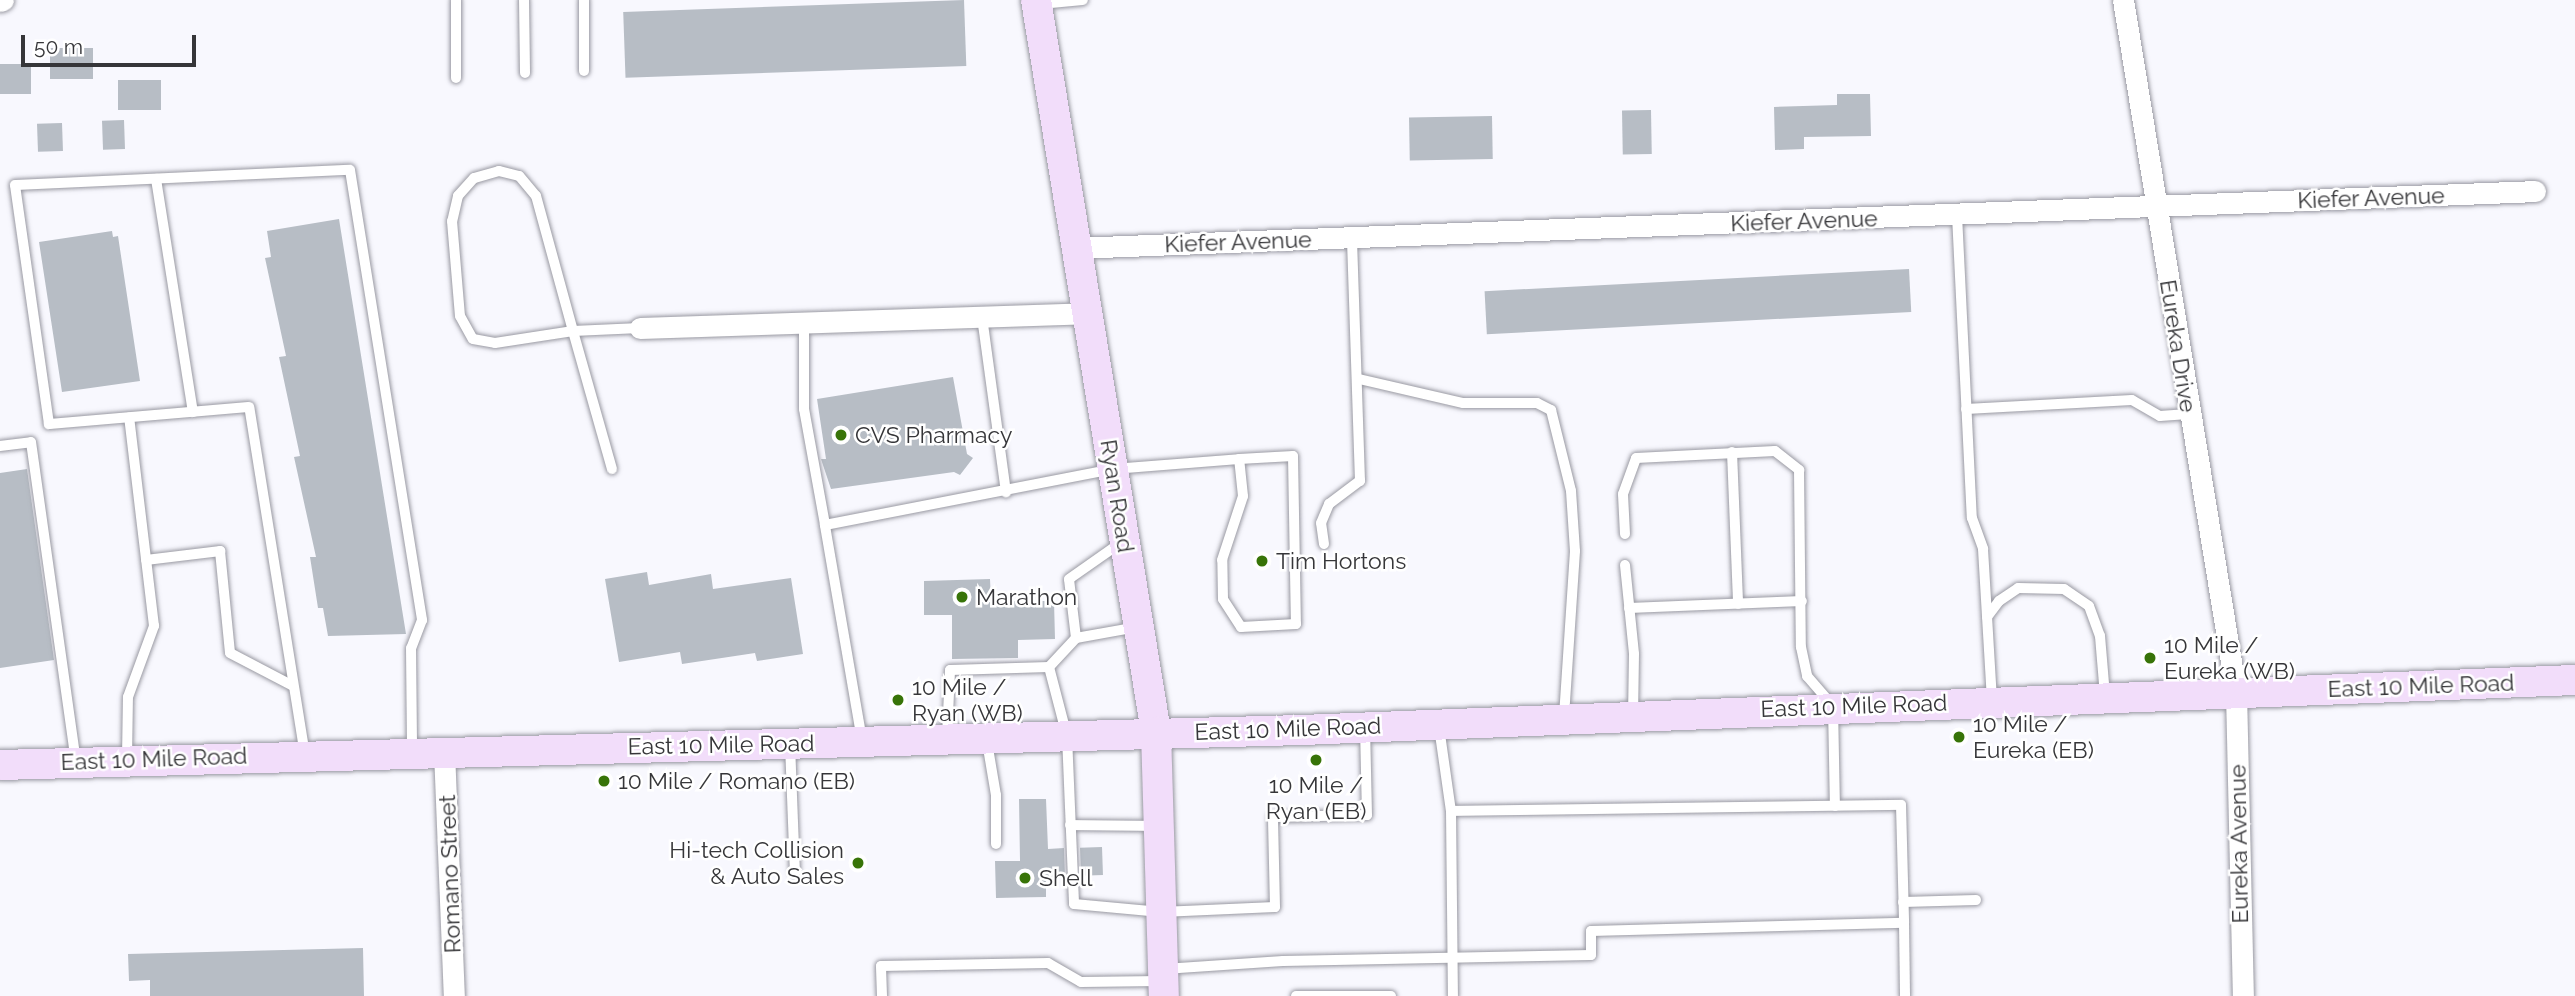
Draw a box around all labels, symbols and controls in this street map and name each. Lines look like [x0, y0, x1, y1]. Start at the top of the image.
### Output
scale bar [24, 21, 200, 65]
text: 50 m [34, 34, 83, 59]
street label: Kiefer Avenue [2296, 182, 2446, 214]
street label: Kiefer Avenue [1729, 205, 1879, 237]
street label: Kiefer Avenue [1163, 226, 1313, 258]
street label: Eureka Drive [2154, 278, 2202, 414]
place label: CVS Pharmacy [855, 421, 1012, 449]
marker: CVS Pharmacy [833, 427, 849, 443]
street label: Ryan Road [1094, 437, 1140, 555]
place label: Tim Hortons [1276, 547, 1406, 575]
marker: Tim Hortons [1254, 553, 1270, 569]
place label: Marathon [976, 583, 1077, 611]
marker: Marathon [954, 589, 970, 605]
place label: 10 Mile / Eureka (WB) [2164, 631, 2295, 685]
marker: 10 Mile / Eureka (WB) [2142, 650, 2158, 666]
street label: East 10 Mile Road [2327, 669, 2515, 703]
place label: 10 Mile / Ryan (WB) [912, 673, 1023, 727]
street label: East 10 Mile Road [1760, 689, 1948, 723]
marker: 10 Mile / Ryan (WB) [890, 692, 906, 708]
place label: 10 Mile / Eureka (EB) [1973, 710, 2094, 764]
street label: East 10 Mile Road [1194, 712, 1382, 746]
marker: 10 Mile / Eureka (EB) [1951, 729, 1967, 745]
street label: East 10 Mile Road [627, 730, 815, 760]
street label: East 10 Mile Road [60, 742, 248, 776]
marker: 10 Mile / Ryan (EB) [1308, 752, 1324, 768]
street label: Eureka Avenue [2224, 764, 2254, 924]
place label: 10 Mile / Romano (EB) [618, 767, 855, 795]
place label: 10 Mile / Ryan (EB) [1266, 771, 1366, 825]
marker: 10 Mile / Romano (EB) [596, 773, 612, 789]
street label: Romano Street [433, 794, 467, 954]
place label: Hi-tech Collision & Auto Sales [669, 836, 844, 890]
marker: Hi-tech Collision & Auto Sales [850, 855, 866, 871]
place label: Shell [1039, 864, 1092, 892]
marker: Shell [1017, 870, 1033, 886]

